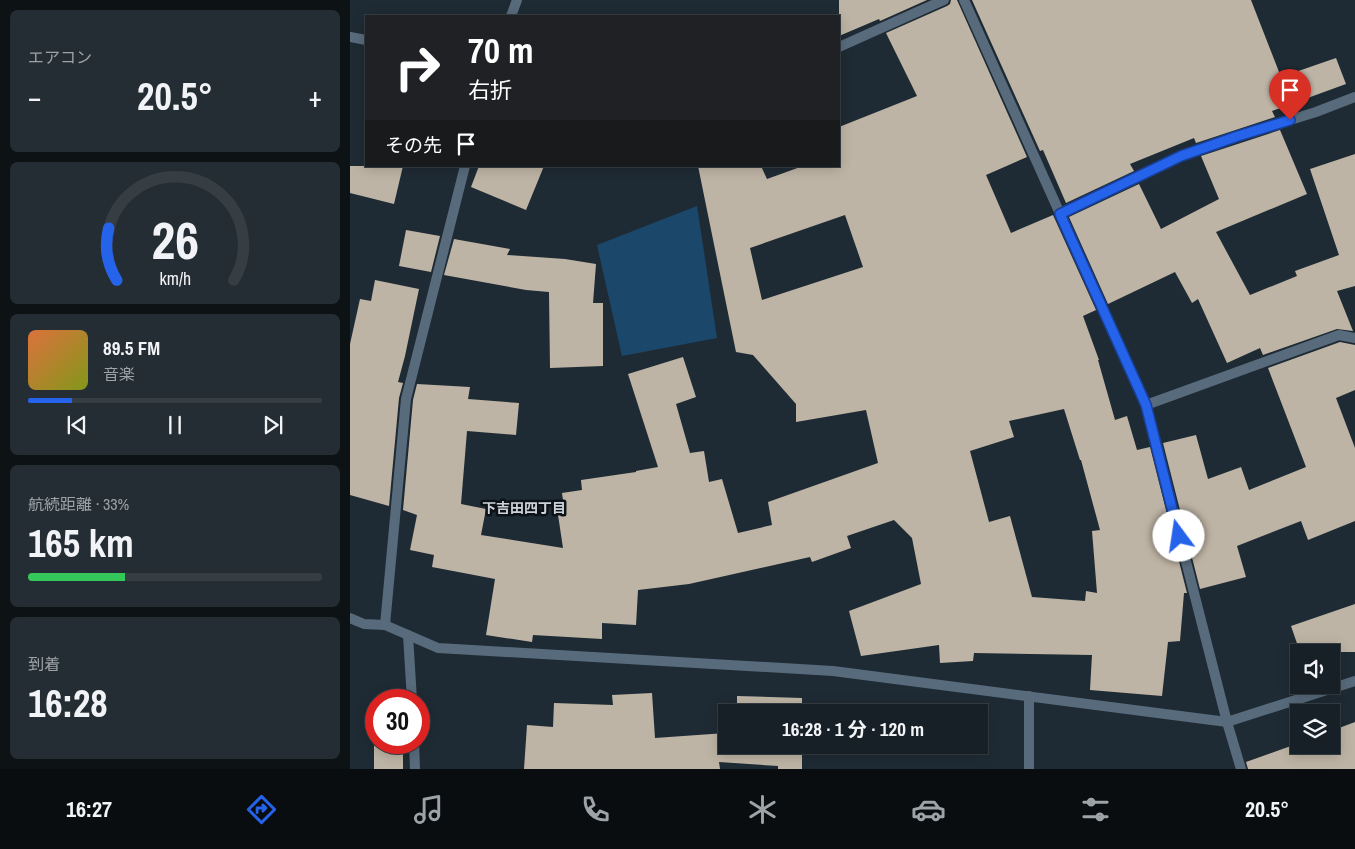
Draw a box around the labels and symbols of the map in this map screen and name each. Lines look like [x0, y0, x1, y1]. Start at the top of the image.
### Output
pin [1269, 69, 1311, 120]
district label: 下吉田四丁目 [482, 499, 566, 517]
position arrow [1152, 509, 1204, 561]
speed limit sign: 30 [365, 689, 430, 754]

